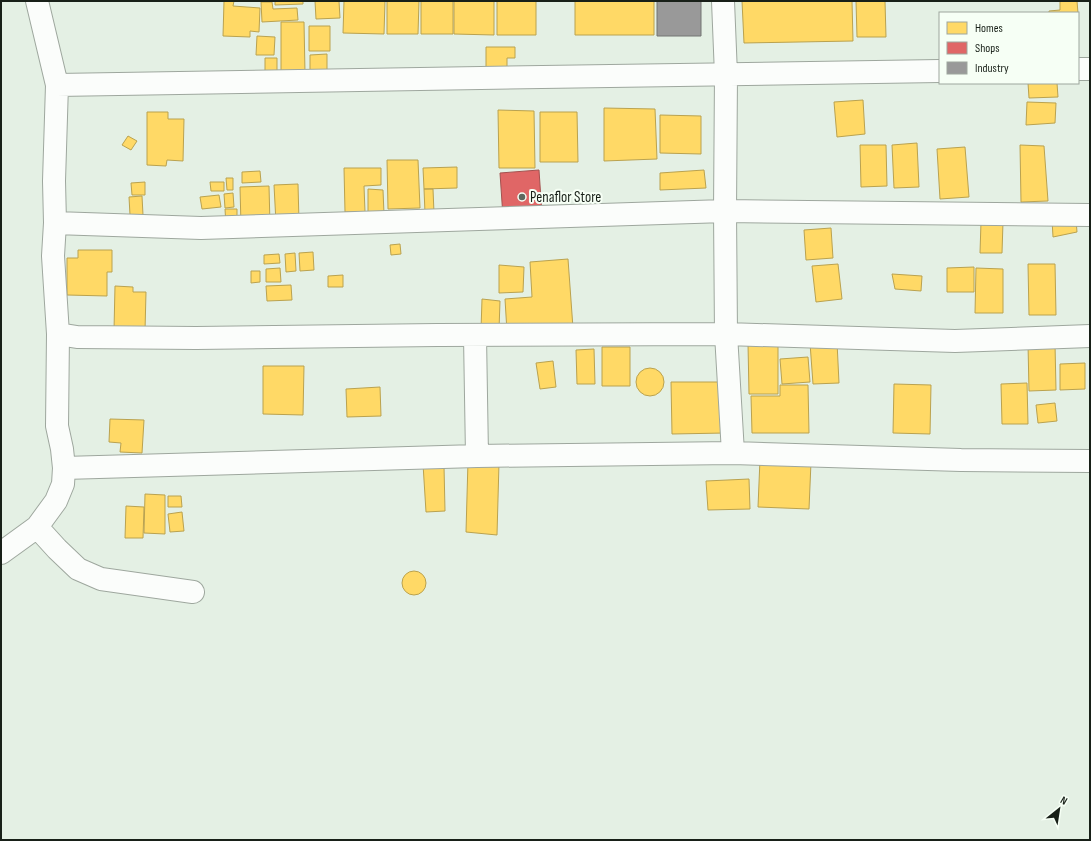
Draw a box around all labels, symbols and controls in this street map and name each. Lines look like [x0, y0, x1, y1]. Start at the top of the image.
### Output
legend [939, 12, 1079, 84]
text: Homes [975, 21, 1003, 36]
text: Shops [975, 41, 1000, 56]
text: Industry [975, 61, 1009, 76]
place label: Penaflor Store [530, 188, 601, 207]
marker: Penaflor Store [517, 192, 527, 202]
north arrow [1039, 789, 1079, 829]
text: N [1058, 794, 1070, 808]

